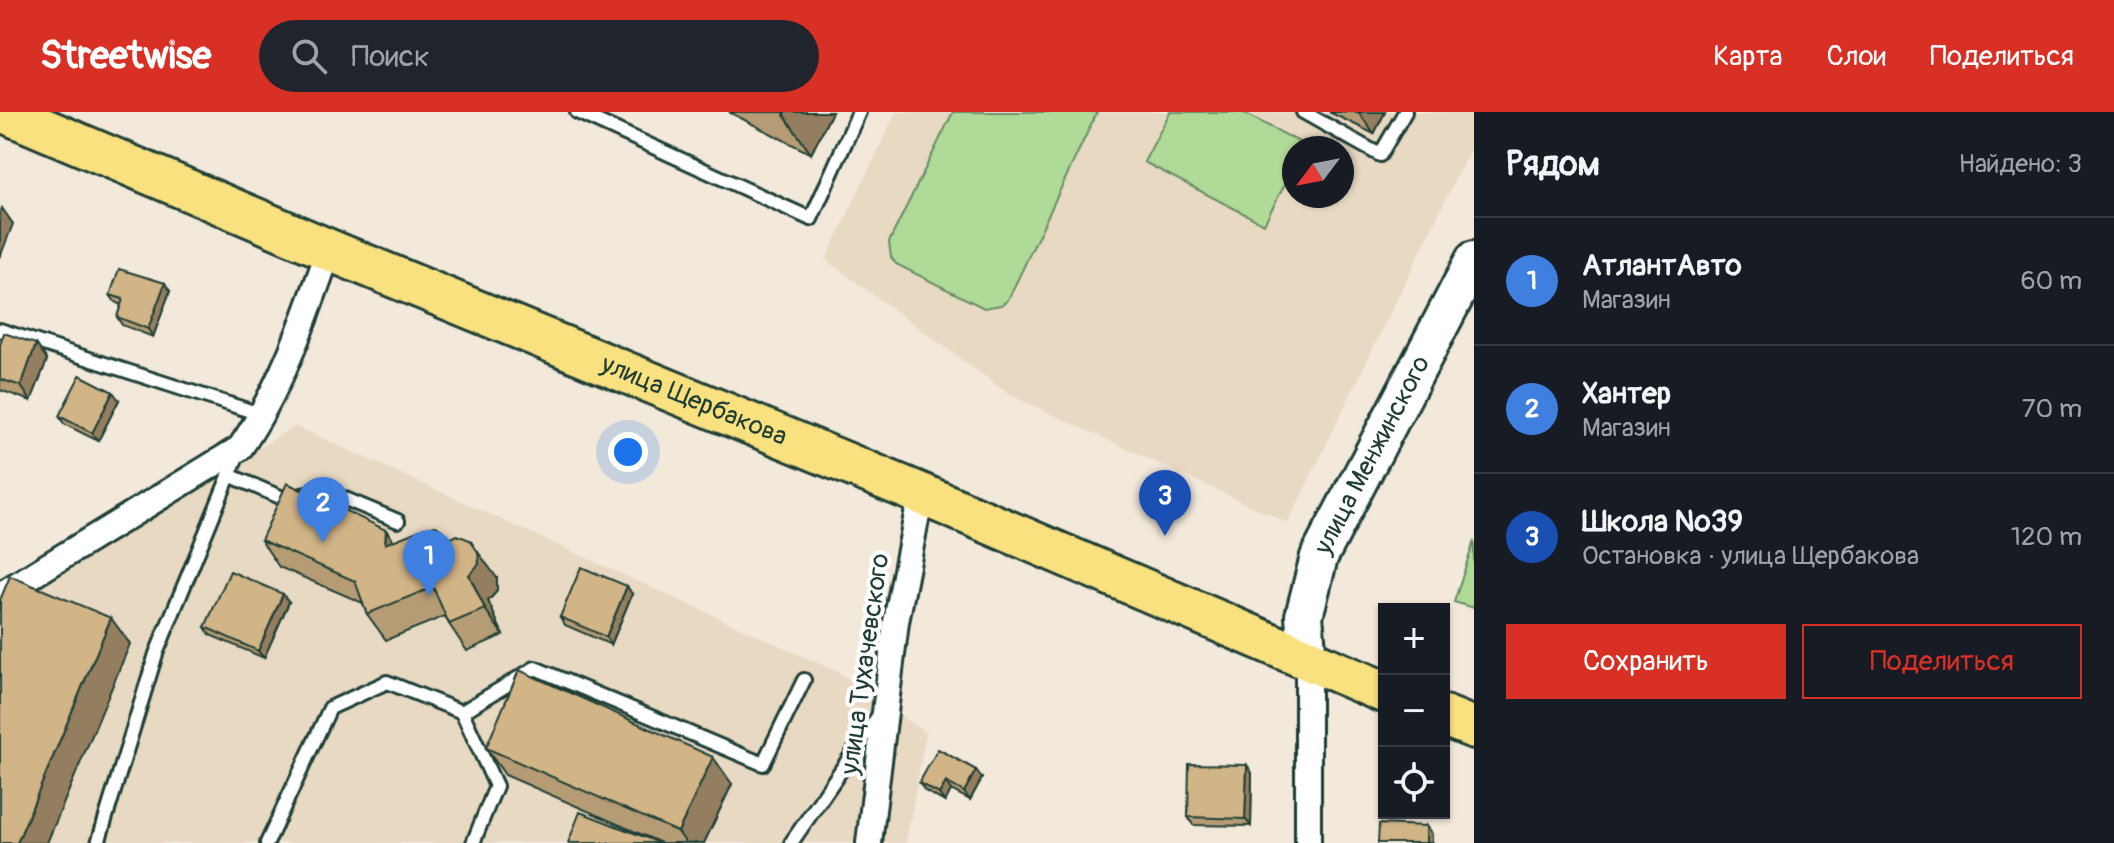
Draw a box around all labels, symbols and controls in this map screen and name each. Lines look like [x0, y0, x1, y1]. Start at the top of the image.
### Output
search box [259, 20, 819, 92]
text: Streetwise [40, 32, 211, 80]
icon: search [287, 34, 331, 78]
text: Поиск [351, 38, 429, 75]
text: Карта [1713, 39, 1783, 74]
text: Слои [1827, 39, 1886, 74]
text: Поделиться [1930, 39, 2074, 74]
north arrow [1282, 136, 1354, 208]
text: Рядом [1506, 143, 1600, 186]
text: Найдено: 3 [1959, 148, 2082, 180]
text: АтлантАвто [1582, 247, 1742, 284]
text: 1 [1527, 265, 1537, 297]
text: 60 m [2020, 265, 2082, 297]
text: Магазин [1582, 284, 1671, 316]
street label: улица Щербакова [596, 348, 792, 453]
street label: улица Менжинского [1307, 350, 1437, 561]
text: Хантер [1582, 375, 1671, 412]
text: 2 [1525, 393, 1539, 425]
text: 70 m [2022, 393, 2082, 425]
text: Магазин [1582, 412, 1671, 444]
your location [608, 432, 648, 472]
pin: 3 [1139, 470, 1191, 536]
pin: 2 [297, 477, 349, 543]
text: Школа №39 [1582, 503, 1743, 540]
text: 3 [1525, 521, 1539, 553]
text: 120 m [2011, 521, 2082, 553]
pin: 1 [403, 530, 455, 596]
text: Остановка · улица Щербакова [1582, 540, 1919, 572]
street label: улица Тухачевского [833, 551, 896, 778]
map controls [1378, 603, 1450, 819]
button: + [1378, 603, 1450, 675]
button: Сохранить [1506, 624, 1786, 699]
button: Поделиться [1802, 624, 2082, 699]
button: − [1378, 675, 1450, 747]
button: locate [1378, 747, 1450, 819]

